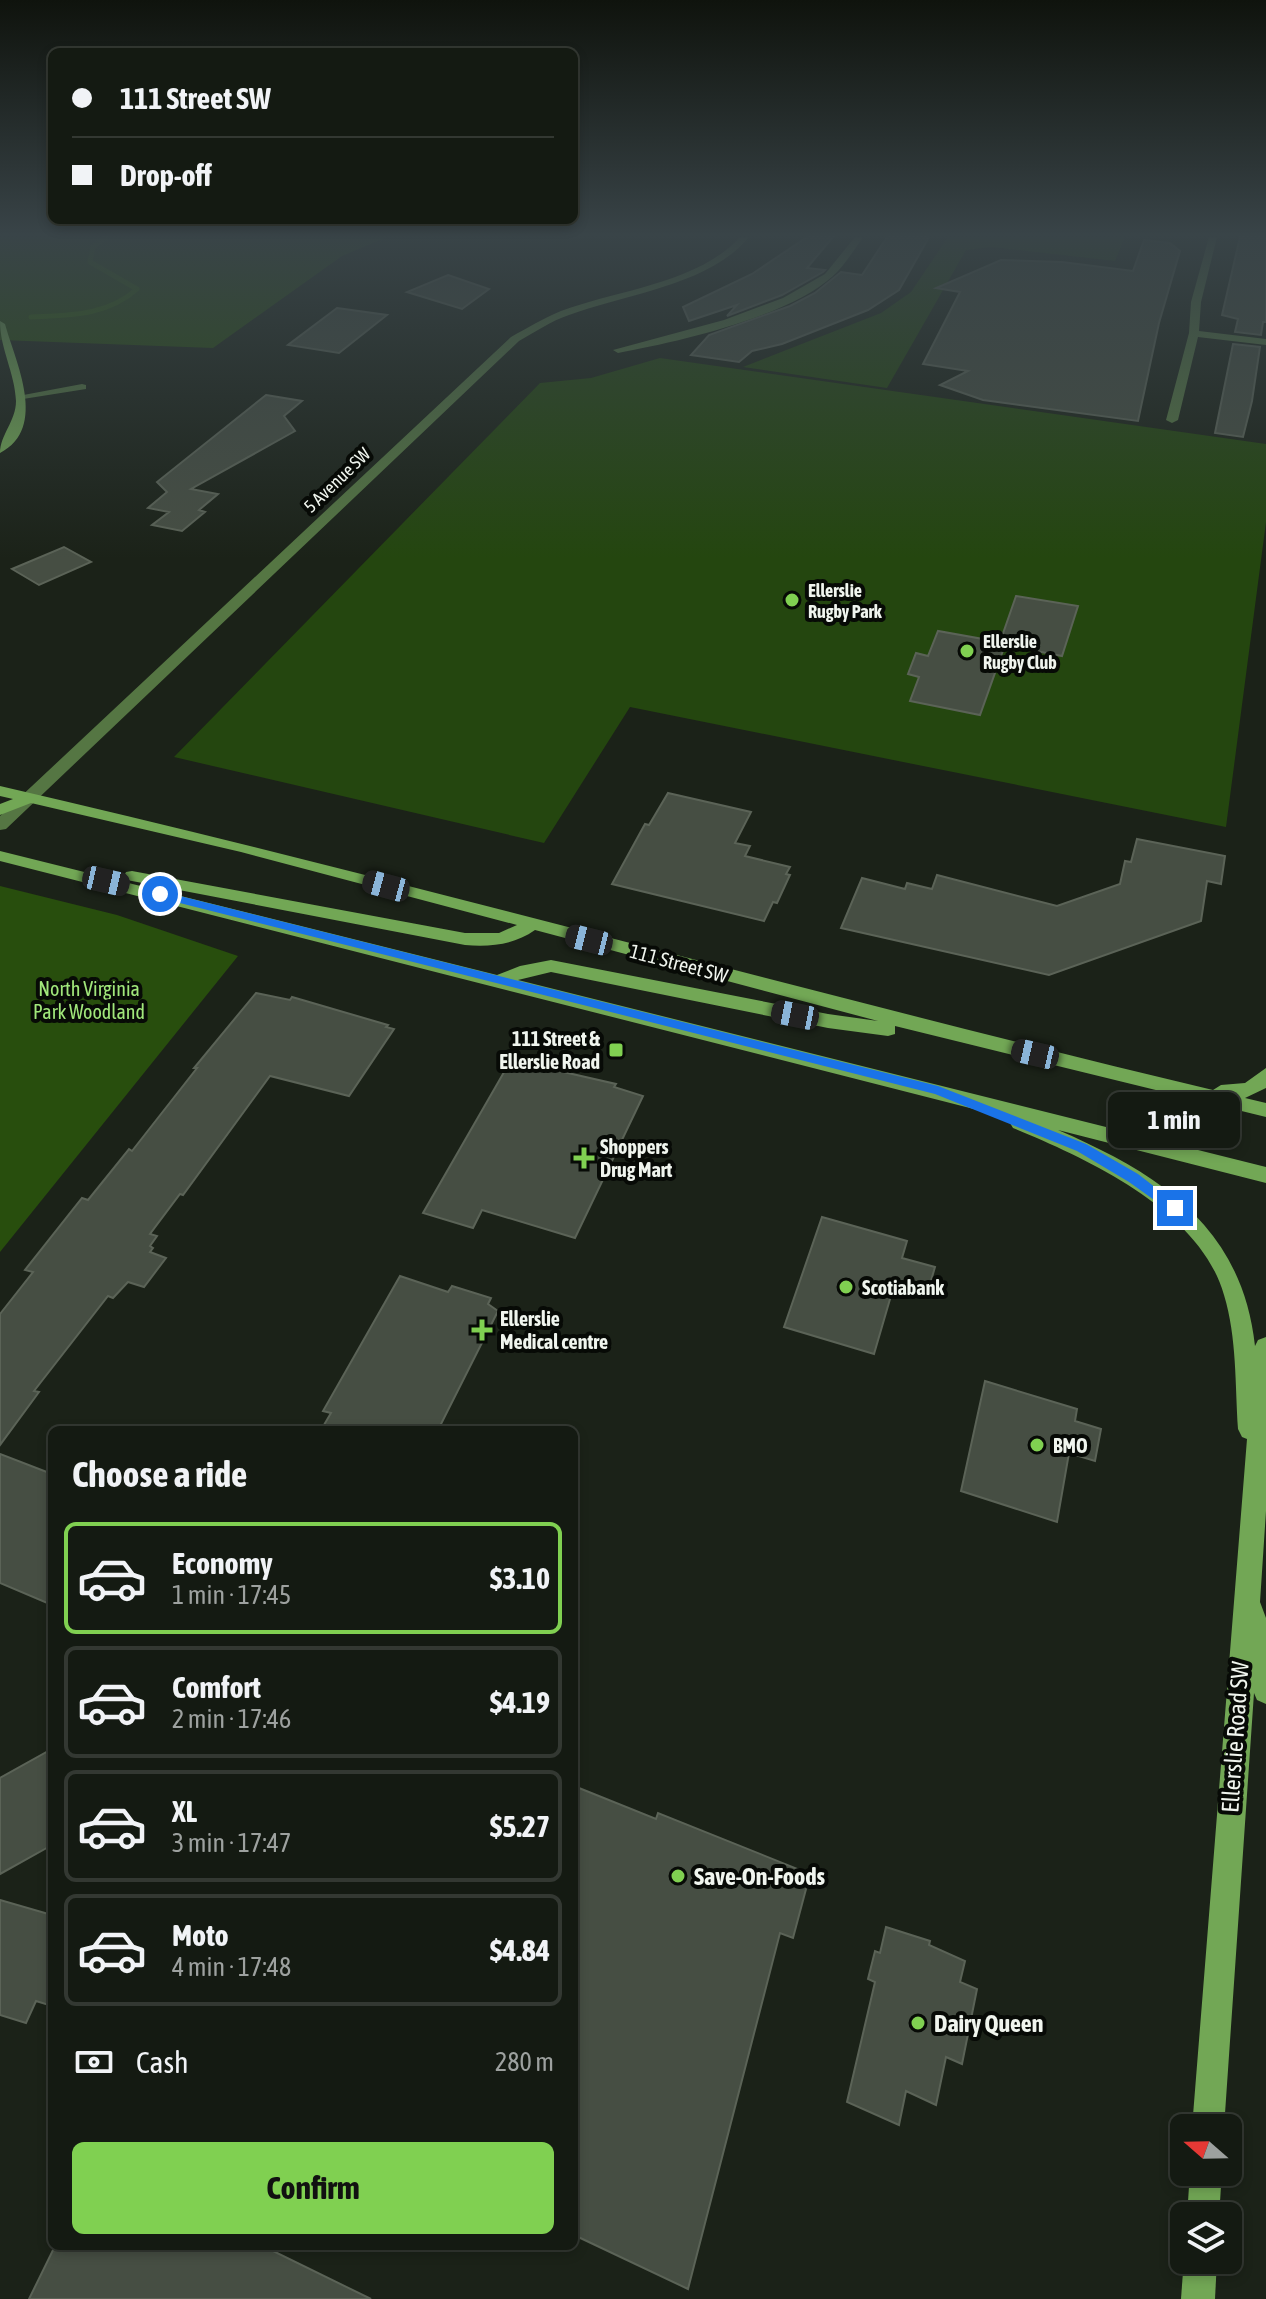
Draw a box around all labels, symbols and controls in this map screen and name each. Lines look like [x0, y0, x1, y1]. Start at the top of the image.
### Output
text: 111 Street SW [120, 81, 271, 115]
text: Drop-off [120, 158, 212, 192]
street label: 5 Avenue SW [300, 443, 374, 517]
place label: Ellerslie Rugby Park [808, 580, 883, 622]
marker: Ellerslie Rugby Park [783, 591, 801, 609]
place label: Ellerslie Rugby Club [983, 631, 1057, 673]
marker: Ellerslie Rugby Club [958, 642, 976, 660]
car [80, 864, 132, 898]
car [360, 868, 412, 904]
route start [142, 876, 178, 912]
car [563, 923, 615, 957]
street label: 111 Street SW [628, 939, 731, 987]
park label: North Virginia Park Woodland [33, 977, 145, 1023]
car [769, 999, 821, 1031]
place label: 111 Street & Ellerslie Road [499, 1027, 601, 1073]
car [1009, 1037, 1061, 1071]
marker: 111 Street & Ellerslie Road [607, 1041, 625, 1059]
callout: 1 min [1109, 1092, 1241, 1148]
text: 1 min [1147, 1105, 1201, 1135]
place label: Shoppers Drug Mart [600, 1135, 672, 1181]
marker: Shoppers Drug Mart [575, 1149, 593, 1167]
route end [1157, 1190, 1193, 1226]
place label: Scotiabank [862, 1276, 944, 1299]
marker: Scotiabank [837, 1278, 855, 1296]
place label: Ellerslie Medical centre [500, 1307, 608, 1353]
marker: Ellerslie Medical centre [471, 1319, 493, 1341]
place label: BMO [1053, 1434, 1088, 1457]
marker: BMO [1028, 1436, 1046, 1454]
text: Choose a ride [72, 1453, 247, 1495]
icon: car [76, 1542, 148, 1614]
text: Economy [172, 1546, 273, 1580]
text: $3.10 [490, 1561, 550, 1595]
text: 1 min · 17:45 [172, 1580, 291, 1610]
street label: Ellerslie Road SW [1216, 1660, 1254, 1814]
icon: car [76, 1666, 148, 1738]
text: Comfort [172, 1670, 261, 1704]
text: $4.19 [490, 1685, 550, 1719]
text: 2 min · 17:46 [172, 1704, 291, 1734]
icon: car [76, 1790, 148, 1862]
text: XL [172, 1794, 197, 1828]
text: $5.27 [490, 1809, 550, 1843]
text: 3 min · 17:47 [172, 1828, 291, 1858]
place label: Save-On-Foods [694, 1863, 826, 1890]
marker: Save-On-Foods [669, 1867, 687, 1885]
icon: car [76, 1914, 148, 1986]
text: Moto [172, 1918, 229, 1952]
text: $4.84 [490, 1933, 550, 1967]
text: 4 min · 17:48 [172, 1952, 291, 1982]
place label: Dairy Queen [934, 2010, 1043, 2037]
marker: Dairy Queen [909, 2014, 927, 2032]
icon: cash [72, 2040, 116, 2084]
text: Cash [136, 2045, 189, 2079]
text: 280 m [495, 2047, 554, 2077]
north arrow [1170, 2114, 1242, 2186]
map controls [1170, 2114, 1242, 2274]
button: Confirm [72, 2142, 554, 2234]
button: layers [1170, 2202, 1242, 2274]

